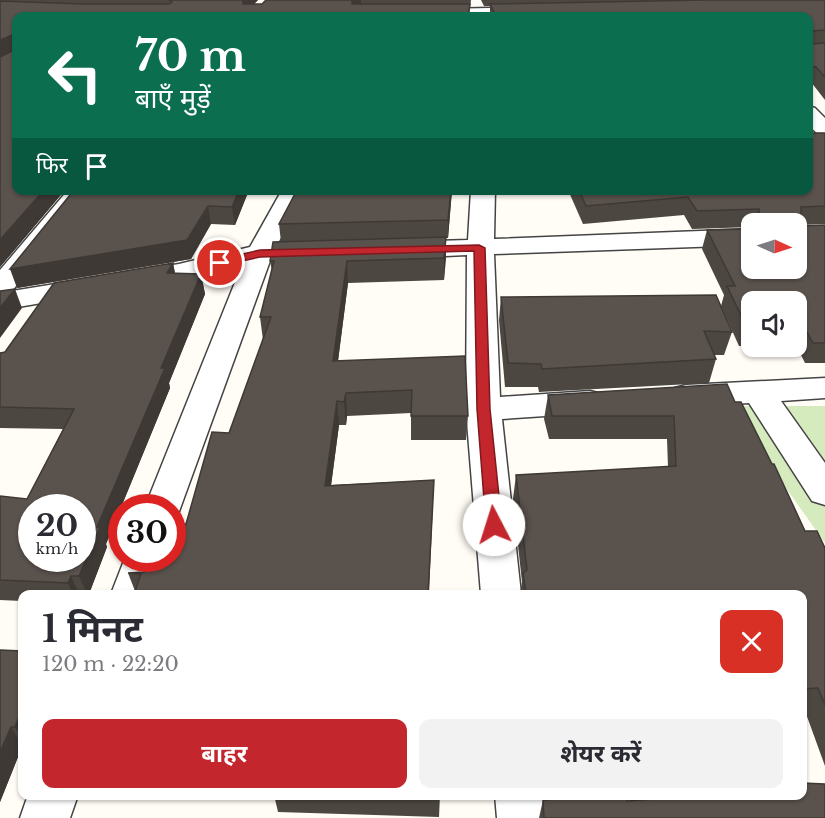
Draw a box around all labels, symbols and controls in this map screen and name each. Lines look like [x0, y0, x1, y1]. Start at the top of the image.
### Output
text: 70 m [135, 30, 246, 82]
icon: left [36, 36, 114, 114]
text: बाएँ मुड़ें [135, 82, 211, 115]
icon: arrive [80, 150, 113, 183]
text: फिर [36, 152, 68, 179]
north arrow [741, 213, 807, 279]
map controls [741, 213, 807, 357]
pin [194, 237, 245, 288]
icon: arrive [203, 246, 236, 279]
button: sound [741, 291, 807, 357]
position arrow [462, 493, 526, 557]
speed limit sign: 30 [108, 494, 186, 572]
text: 20 [36, 507, 78, 544]
text: km/h [36, 539, 78, 558]
text: 1 मिनट [42, 607, 143, 652]
button: close [720, 610, 783, 673]
text: 120 m · 22:20 [42, 652, 179, 676]
button: बाहर [42, 719, 407, 788]
button: शेयर करें [419, 719, 783, 788]

